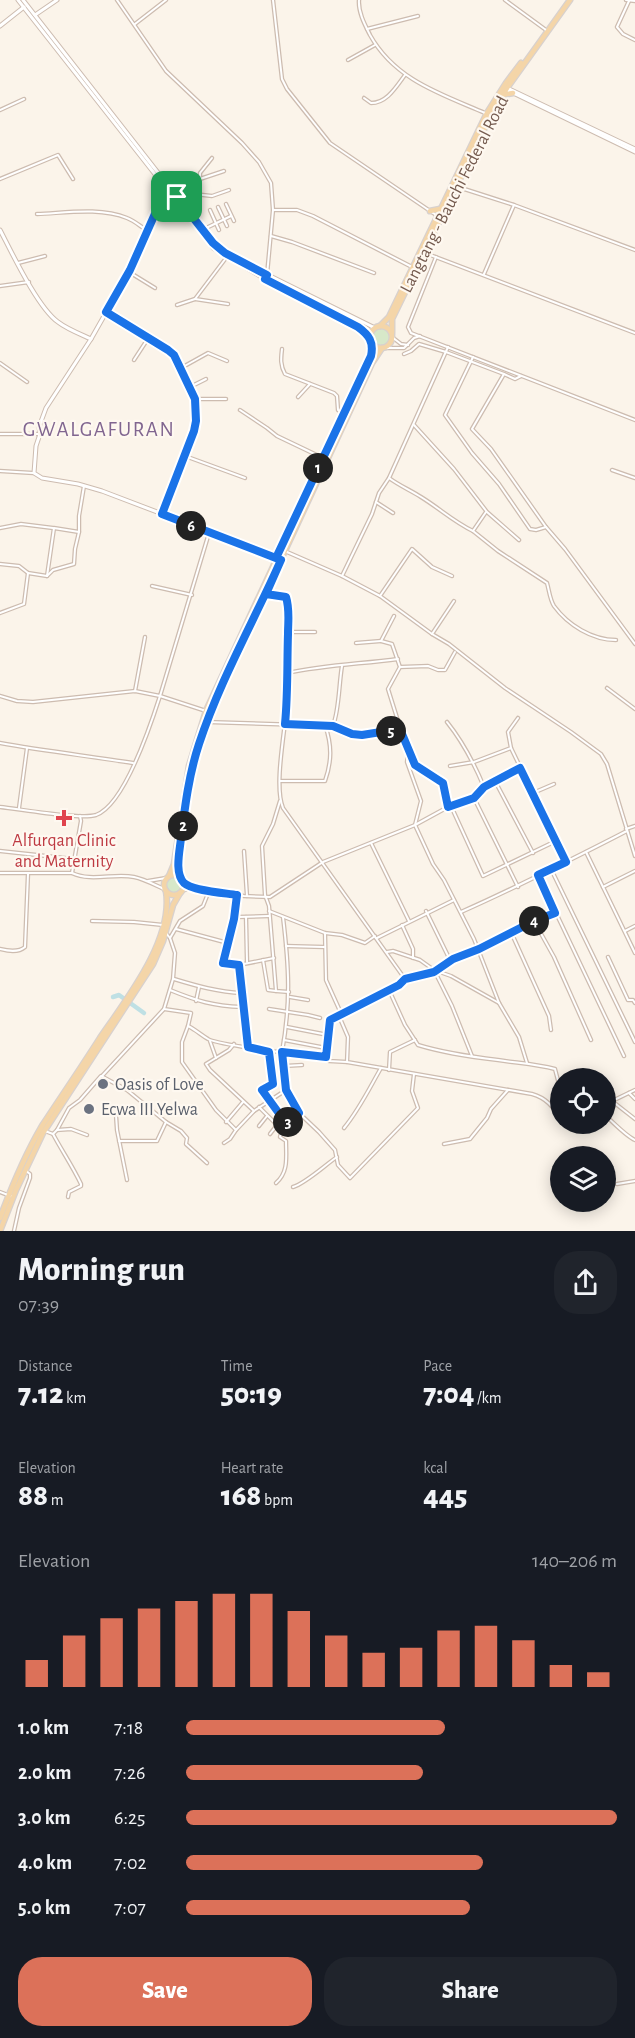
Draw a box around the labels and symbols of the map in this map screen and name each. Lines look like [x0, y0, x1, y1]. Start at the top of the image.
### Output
street label: Langtang - Bauchi Federal Road [397, 93, 512, 296]
pin [151, 171, 202, 222]
district label: GWALGAFURAN [23, 419, 175, 440]
pin: 1 [303, 453, 333, 483]
pin: 6 [176, 511, 206, 541]
pin: 5 [376, 716, 406, 746]
marker: Alfurqan Clinic and Maternity [55, 809, 73, 827]
pin: 2 [168, 811, 198, 841]
place label: Alfurqan Clinic and Maternity [12, 832, 116, 871]
pin: 4 [519, 906, 549, 936]
place label: Oasis of Love [115, 1076, 204, 1094]
marker: Oasis of Love [96, 1077, 110, 1091]
place label: Ecwa III Yelwa [101, 1101, 198, 1119]
marker: Ecwa III Yelwa [82, 1102, 96, 1116]
pin: 3 [273, 1107, 303, 1137]

